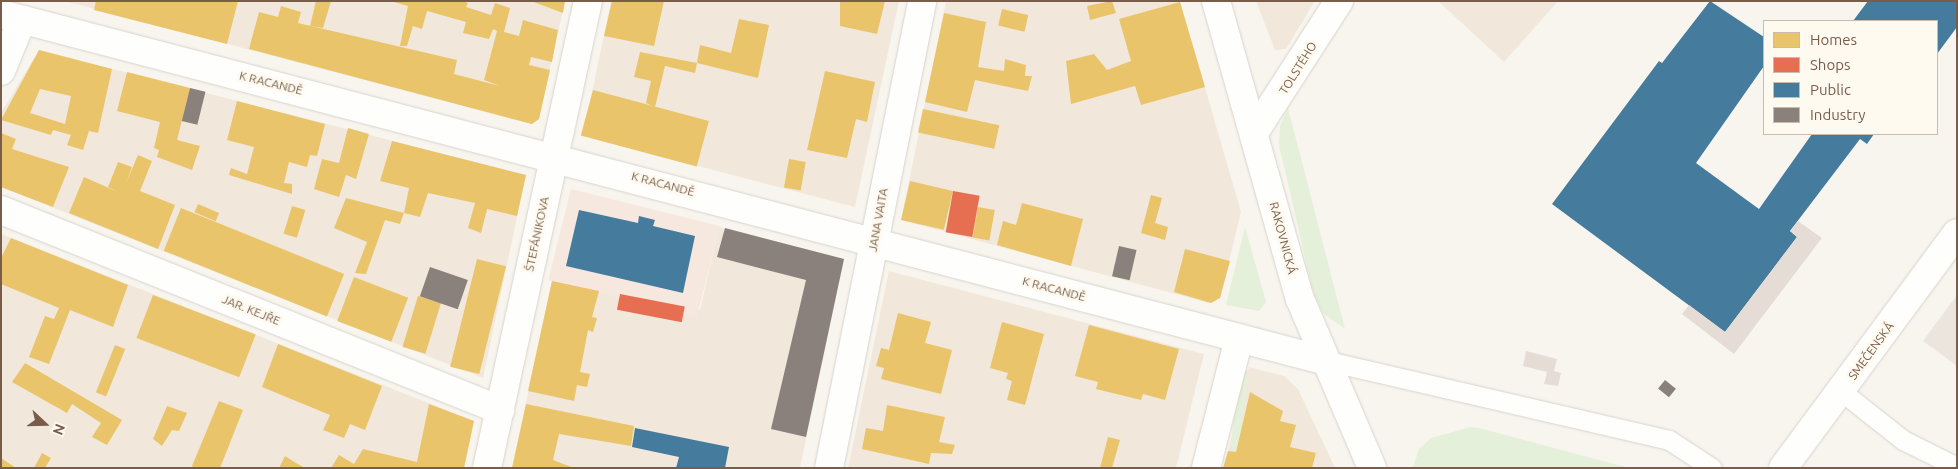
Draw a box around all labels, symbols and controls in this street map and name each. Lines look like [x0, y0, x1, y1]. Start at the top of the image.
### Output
legend [1763, 20, 1938, 135]
text: Homes [1810, 31, 1857, 48]
street label: TOLSTÉHO [1276, 39, 1320, 97]
text: Shops [1810, 56, 1851, 73]
street label: K RACANDĚ [238, 68, 304, 98]
text: Public [1810, 81, 1851, 98]
text: Industry [1810, 106, 1865, 123]
street label: K RACANDĚ [630, 169, 696, 199]
street label: JANA VAITA [865, 187, 891, 253]
street label: ŠTEFÁNIKOVA [522, 195, 552, 273]
street label: RAKOVNICKÁ [1266, 200, 1300, 276]
street label: K RACANDĚ [1021, 274, 1087, 304]
street label: JAR. KEJŘE [220, 292, 282, 328]
street label: SMEČENSKÁ [1845, 319, 1897, 383]
north arrow [20, 399, 70, 449]
text: N [50, 422, 68, 437]

